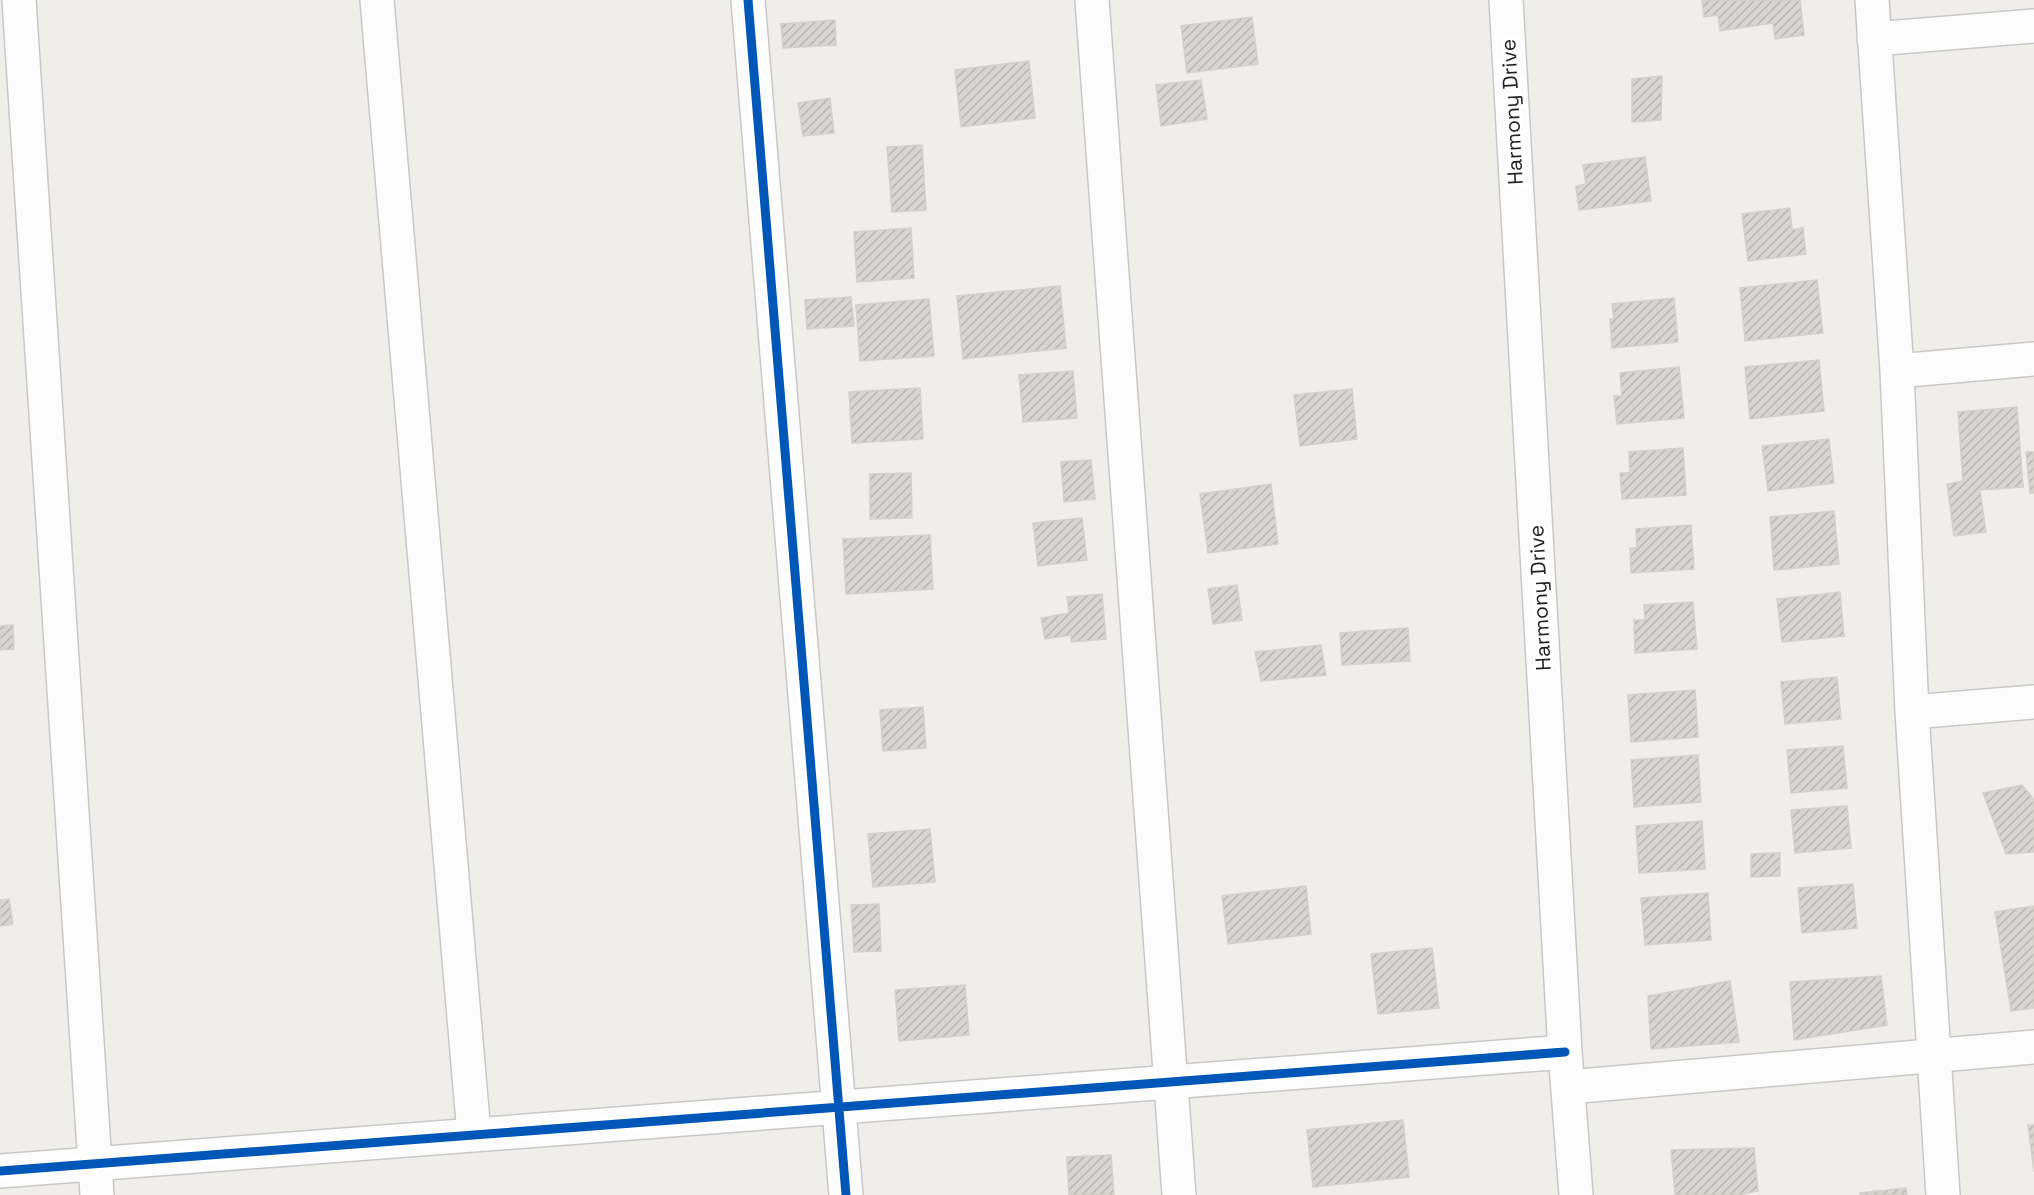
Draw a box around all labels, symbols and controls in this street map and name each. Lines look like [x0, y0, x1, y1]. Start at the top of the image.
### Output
street label: Harmony Drive [1494, 38, 1529, 186]
street label: Harmony Drive [1522, 524, 1557, 672]

